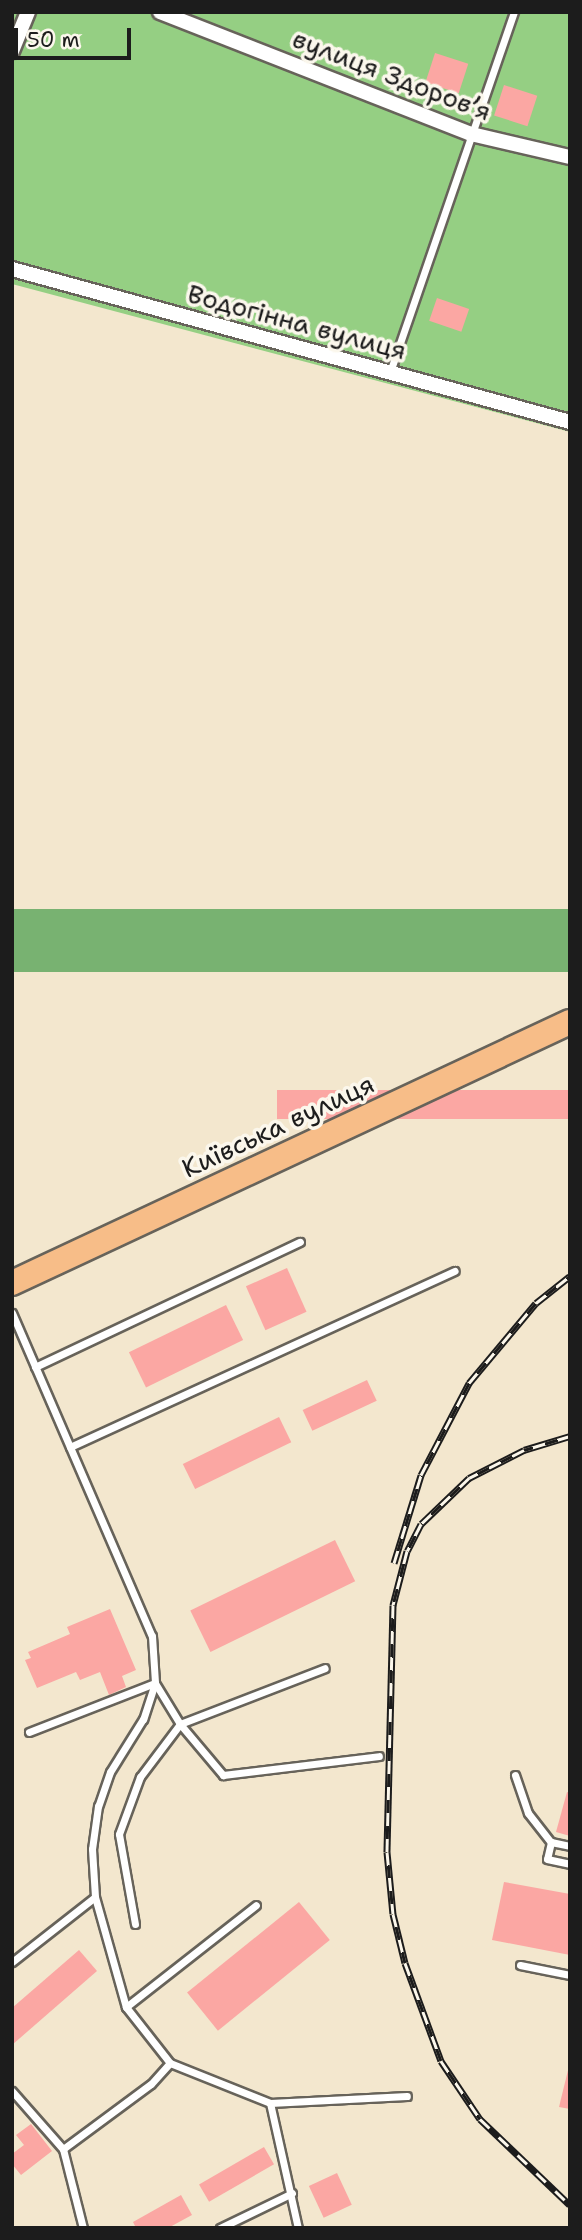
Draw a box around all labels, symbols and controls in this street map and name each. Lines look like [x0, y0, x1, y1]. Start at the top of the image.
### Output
scale bar [18, 14, 135, 58]
street label: вулиця Здоровʼя [288, 23, 496, 127]
text: 50 m [27, 26, 80, 54]
street label: Водогінна вулиця [184, 278, 410, 366]
street label: Київська вулиця [177, 1068, 379, 1184]

